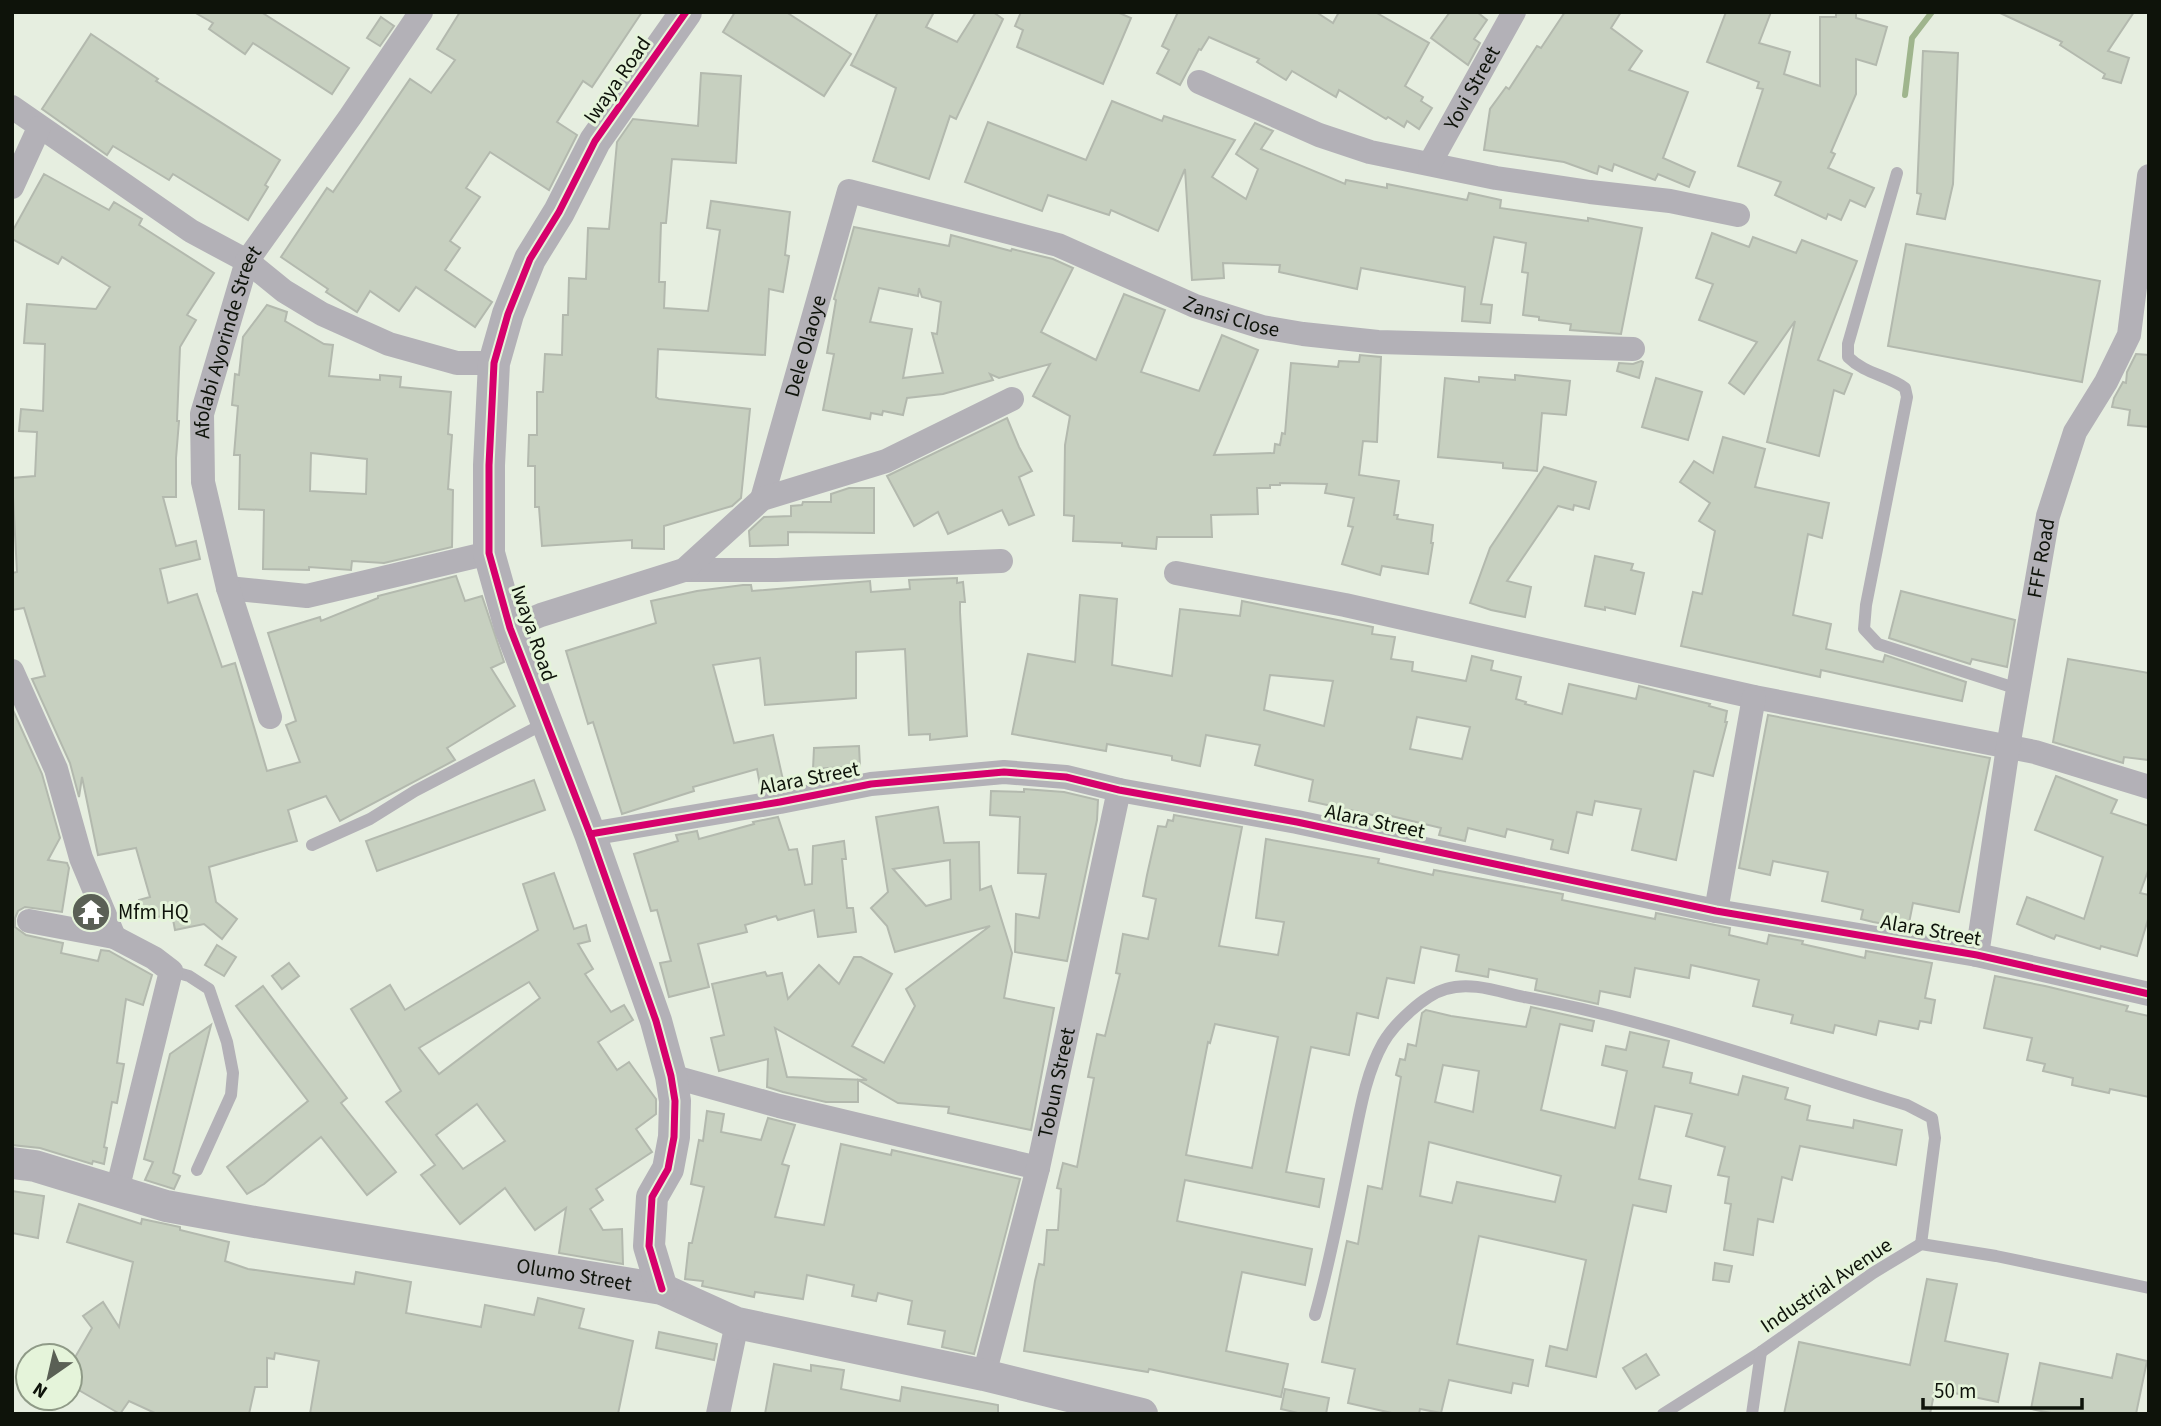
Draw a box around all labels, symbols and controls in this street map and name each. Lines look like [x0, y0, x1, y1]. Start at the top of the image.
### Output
street label: Iwaya Road [576, 30, 658, 130]
street label: Yovi Street [1436, 40, 1507, 136]
street label: Afolabi Ayorinde Street [187, 239, 269, 439]
street label: Zansi Close [1178, 288, 1282, 345]
street label: Dele Olaoye [777, 292, 834, 400]
street label: FFF Road [2019, 516, 2062, 600]
street label: Iwaya Road [503, 581, 565, 685]
street label: Alara Street [756, 754, 862, 802]
street label: Alara Street [1322, 796, 1428, 846]
temple icon: Mfm HQ [70, 891, 112, 933]
place label: Mfm HQ [118, 897, 189, 927]
street label: Alara Street [1878, 906, 1984, 954]
street label: Tobun Street [1030, 1025, 1083, 1141]
street label: Industrial Avenue [1754, 1230, 1898, 1340]
street label: Olumo Street [514, 1250, 634, 1299]
north arrow [14, 1342, 84, 1412]
scale bar [1923, 1366, 2082, 1410]
text: N [28, 1375, 53, 1405]
text: 50 m [1934, 1376, 1976, 1406]

